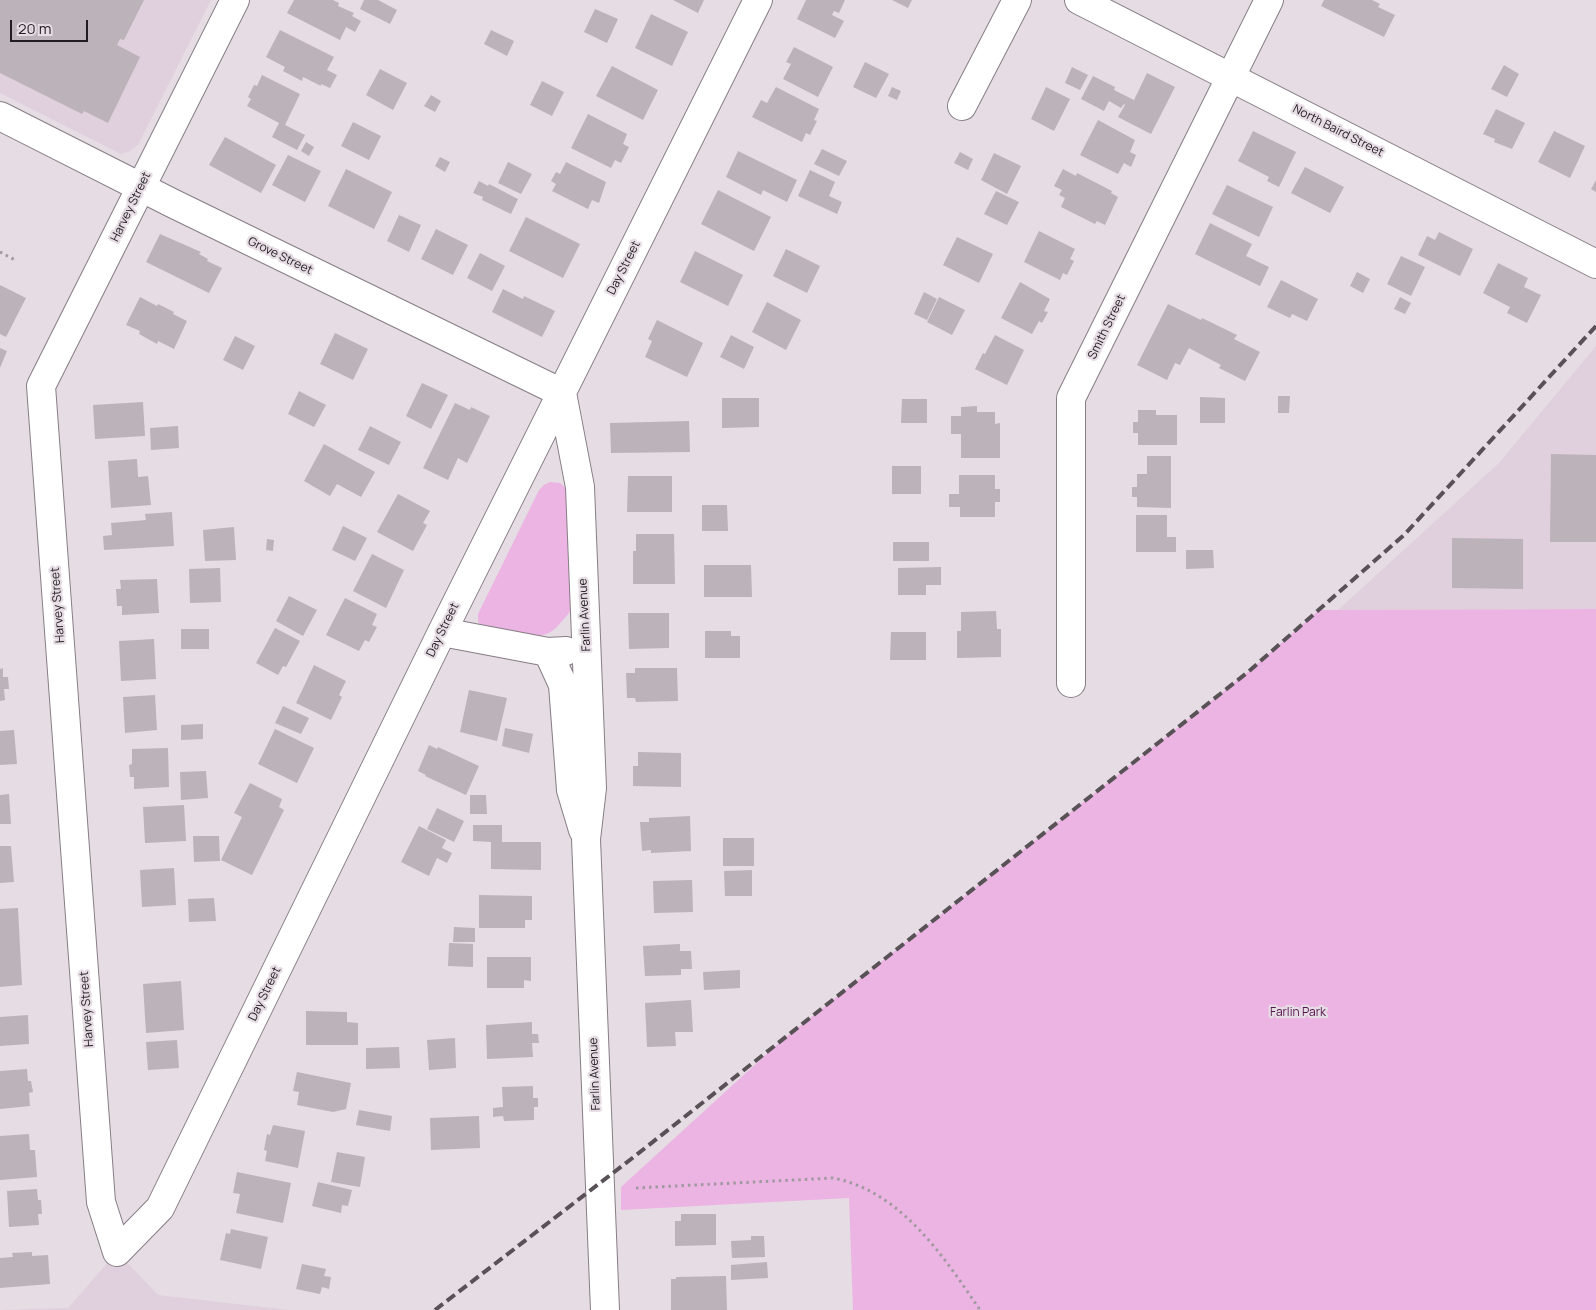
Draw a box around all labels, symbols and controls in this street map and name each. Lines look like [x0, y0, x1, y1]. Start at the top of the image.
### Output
scale bar [12, 10, 90, 42]
text: 20 m [18, 18, 51, 39]
street label: North Baird Street [1290, 102, 1386, 160]
street label: Harvey Street [108, 170, 154, 244]
street label: Grove Street [245, 234, 315, 278]
street label: Day Street [604, 239, 644, 297]
street label: Smith Street [1085, 292, 1129, 362]
street label: Harvey Street [48, 567, 68, 643]
street label: Farlin Avenue [576, 578, 594, 652]
street label: Day Street [424, 601, 462, 659]
street label: Day Street [246, 965, 284, 1023]
street label: Harvey Street [77, 971, 97, 1047]
park label: Farlin Park [1270, 1006, 1326, 1020]
street label: Farlin Avenue [587, 1037, 603, 1111]

